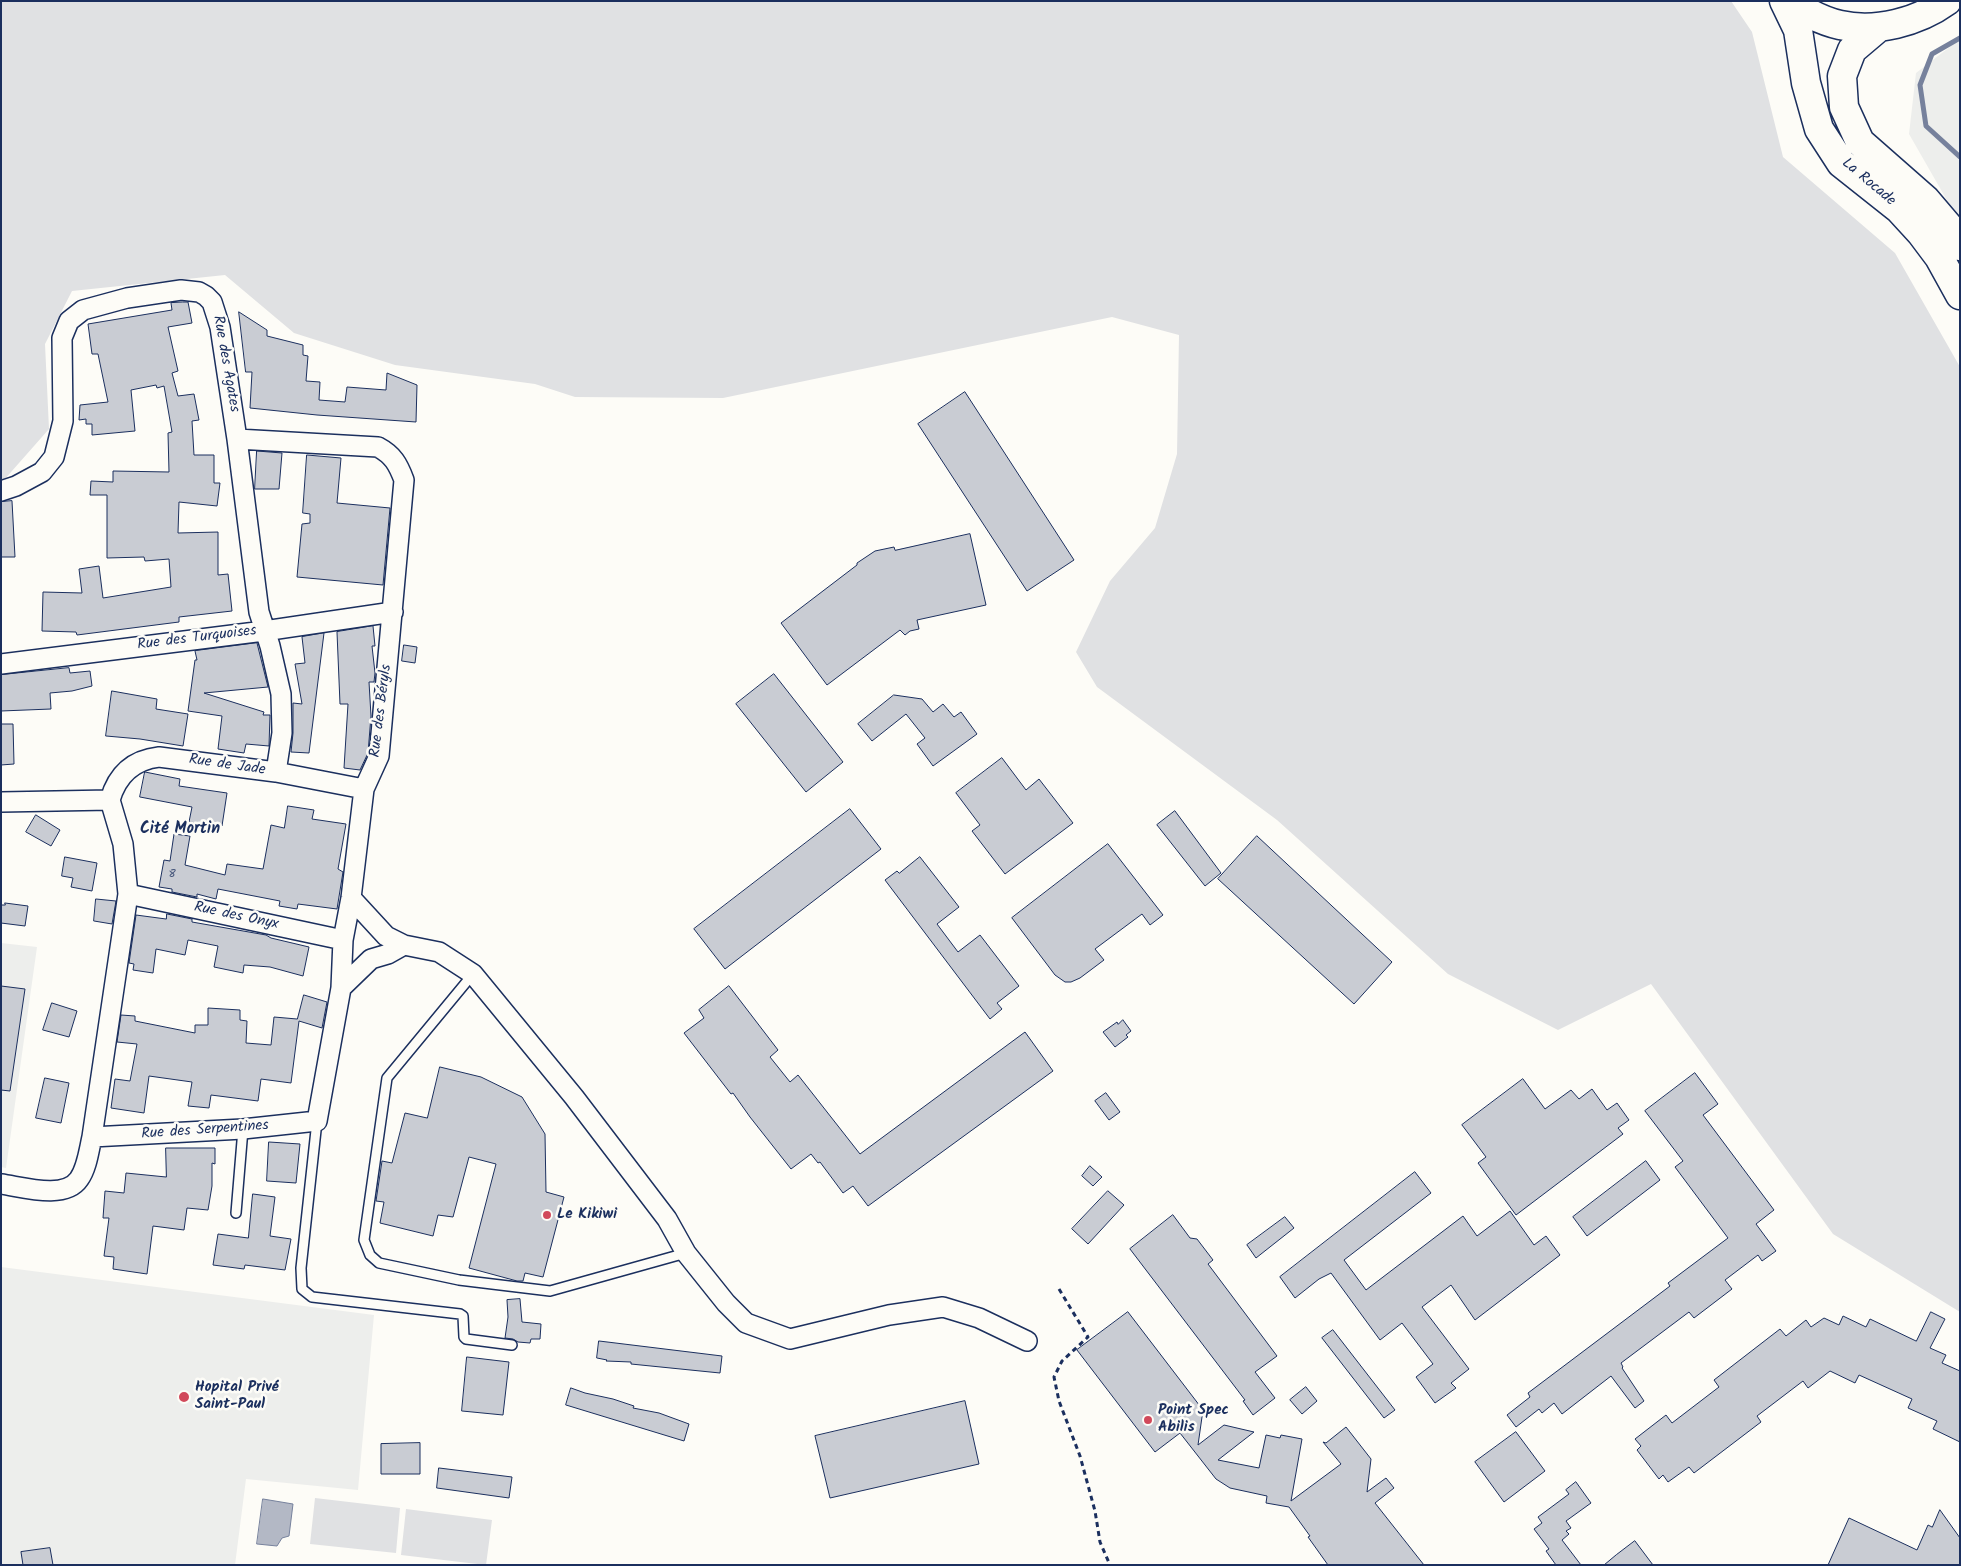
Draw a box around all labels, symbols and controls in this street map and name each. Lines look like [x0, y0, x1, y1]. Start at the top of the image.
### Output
street label: La Rocade [1837, 155, 1899, 211]
street label: Rue des Agates [208, 314, 242, 414]
street label: Rue des Turquoises [136, 623, 258, 655]
street label: Rue des Béryls [367, 663, 397, 759]
street label: Rue de Jade [187, 752, 267, 780]
district label: Cité Mortin [140, 820, 220, 840]
house number: 8 [168, 868, 176, 882]
street label: Rue des Onyx [192, 899, 280, 935]
street label: Rue des Serpentines [141, 1118, 269, 1144]
place label: Le Kikiwi [557, 1206, 617, 1224]
marker: Le Kikiwi [541, 1209, 553, 1221]
place label: Hopital Privé Saint-Paul [195, 1379, 278, 1414]
marker: Hopital Privé Saint-Paul [177, 1390, 191, 1404]
place label: Point Spec Abilis [1158, 1402, 1229, 1437]
marker: Point Spec Abilis [1142, 1414, 1154, 1426]

